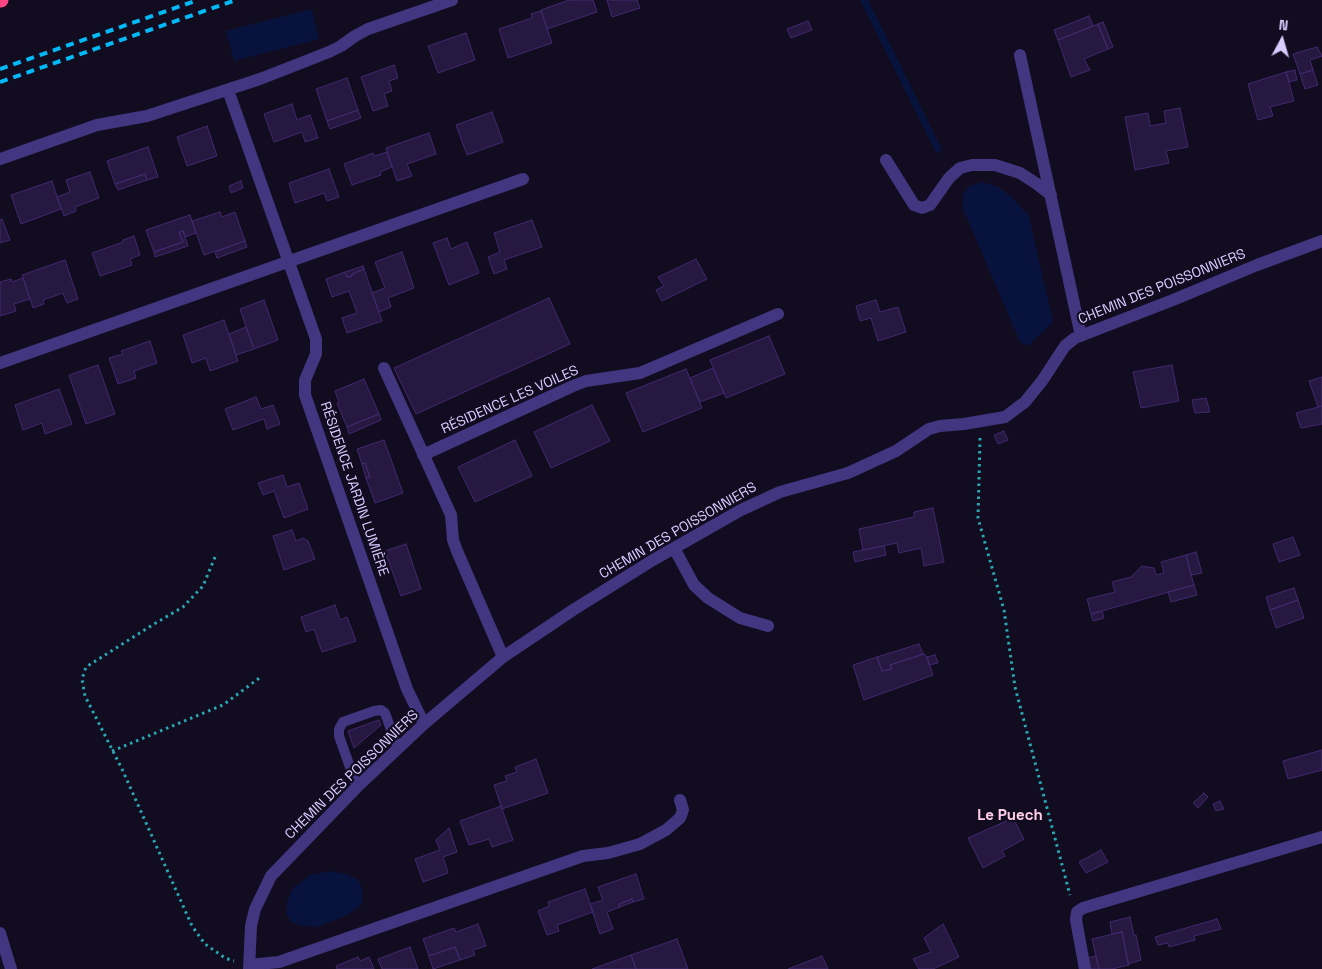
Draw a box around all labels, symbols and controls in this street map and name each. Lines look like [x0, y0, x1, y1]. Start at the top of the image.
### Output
north arrow [1257, 15, 1307, 65]
text: N [1278, 16, 1289, 35]
street label: CHEMIN DES POISSONNIERS [1076, 246, 1248, 328]
street label: RÉSIDENCE LES VOILES [439, 362, 581, 438]
street label: RÉSIDENCE JARDIN LUMIÈRE [316, 399, 392, 579]
street label: CHEMIN DES POISSONNIERS [596, 479, 760, 583]
street label: CHEMIN DES POISSONNIERS [282, 707, 422, 843]
district label: Le Puech [977, 807, 1043, 825]

